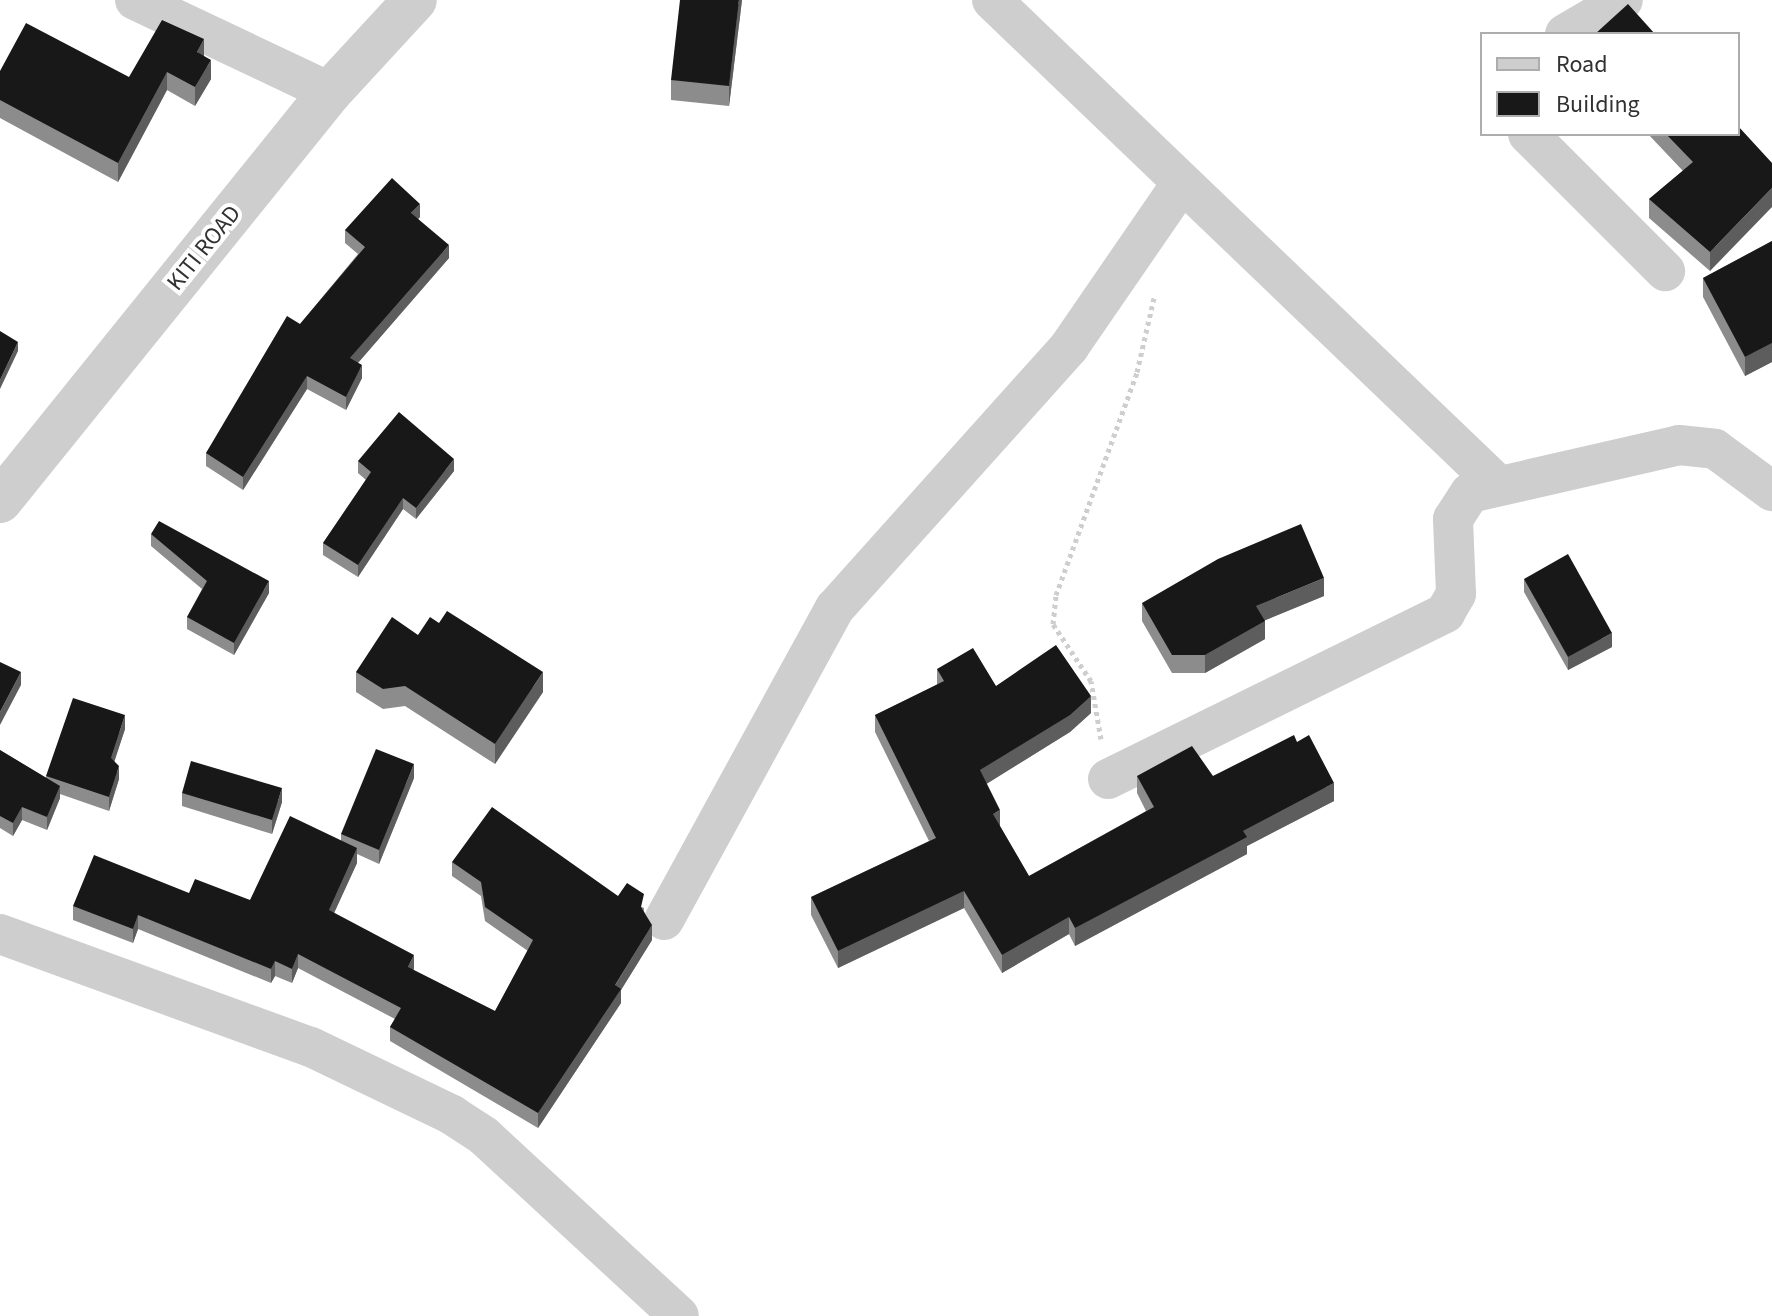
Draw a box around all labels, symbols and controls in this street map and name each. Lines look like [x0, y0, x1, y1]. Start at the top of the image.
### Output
legend [1480, 32, 1740, 136]
text: Road [1556, 47, 1608, 82]
text: Building [1556, 87, 1640, 122]
street label: KITI ROAD [161, 200, 247, 296]

